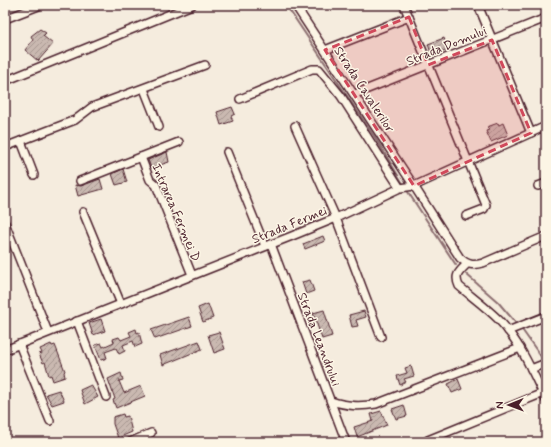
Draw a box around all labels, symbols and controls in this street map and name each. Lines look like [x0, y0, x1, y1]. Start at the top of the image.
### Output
street label: Strada Domului [404, 22, 489, 70]
street label: Strada Cavalerilor [329, 43, 398, 137]
street label: Intrarea Fermei D [147, 161, 204, 264]
street label: Strada Fermei [250, 203, 330, 248]
street label: Strada Leandrului [293, 290, 344, 389]
north arrow [489, 385, 529, 425]
text: N [493, 401, 507, 409]

